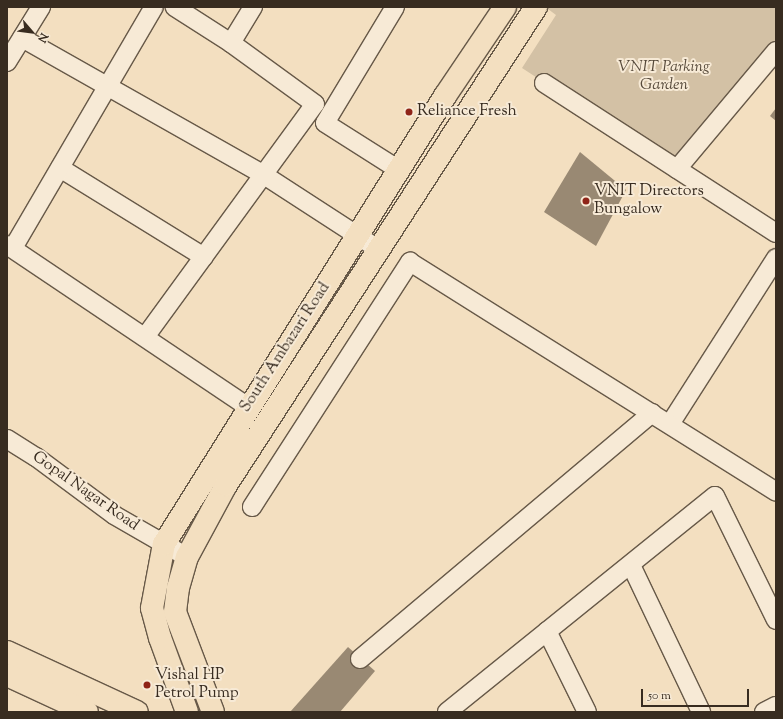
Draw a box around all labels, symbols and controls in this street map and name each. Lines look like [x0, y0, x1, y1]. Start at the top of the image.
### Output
north arrow [12, 12, 52, 52]
text: N [33, 30, 52, 45]
park label: VNIT Parking Garden [618, 58, 710, 96]
place label: Reliance Fresh [417, 102, 517, 122]
marker: Reliance Fresh [404, 107, 414, 117]
place label: VNIT Directors Bungalow [594, 182, 704, 220]
marker: VNIT Directors Bungalow [581, 196, 591, 206]
street label: South Ambazari Road [237, 279, 335, 417]
street label: Gopal Nagar Road [28, 448, 142, 536]
place label: Vishal HP Petrol Pump [155, 666, 239, 704]
marker: Vishal HP Petrol Pump [142, 680, 152, 690]
scale bar [643, 681, 751, 707]
text: 50 m [648, 687, 671, 705]

